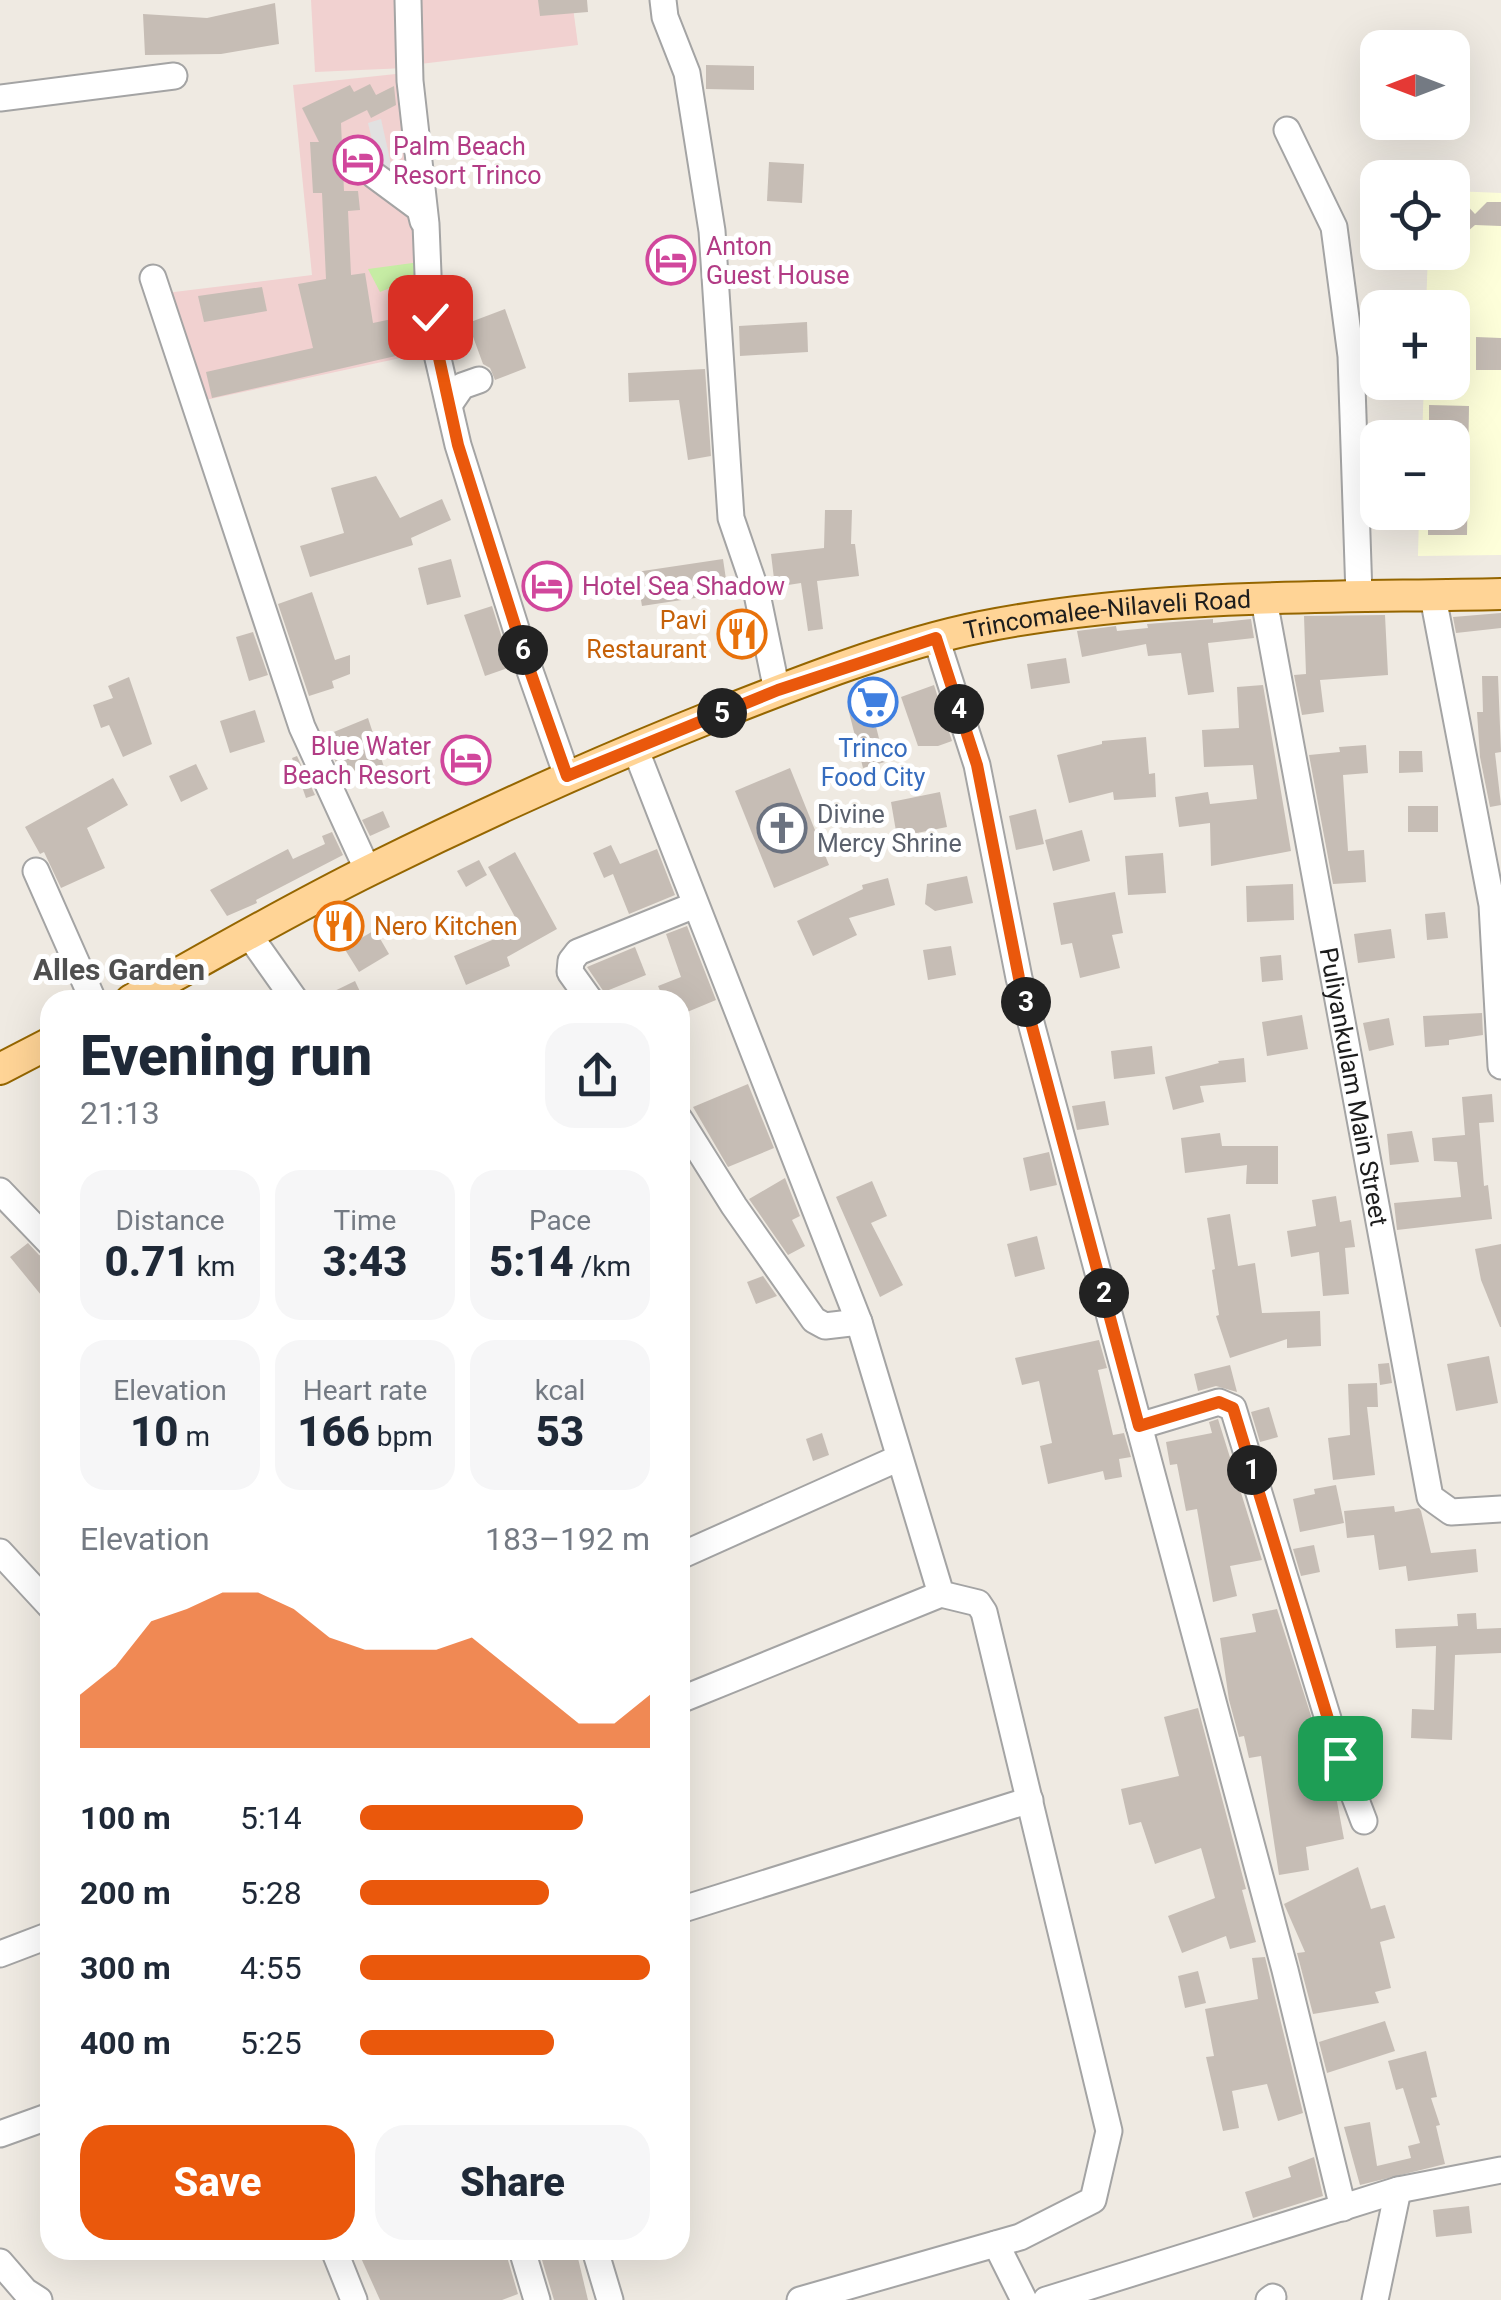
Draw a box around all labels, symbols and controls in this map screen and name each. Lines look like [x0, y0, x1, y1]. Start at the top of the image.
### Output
north arrow [1360, 30, 1470, 140]
map controls [1360, 30, 1470, 530]
place label: Palm Beach Resort Trinco [393, 132, 542, 190]
hotel icon: Palm Beach Resort Trinco [332, 134, 384, 186]
button: locate [1360, 160, 1470, 270]
place label: Anton Guest House [706, 232, 849, 290]
hotel icon: Anton Guest House [645, 234, 697, 286]
pin [388, 275, 473, 360]
icon: check [403, 290, 458, 345]
button: + [1360, 290, 1470, 400]
button: − [1360, 420, 1470, 530]
hotel icon: Hotel Sea Shadow [521, 560, 573, 612]
place label: Hotel Sea Shadow [582, 572, 785, 601]
street label: Trincomalee-Nilaveli Road [961, 584, 1252, 645]
place label: Pavi Restaurant [586, 606, 707, 664]
restaurant icon: Pavi Restaurant [716, 608, 768, 660]
pin: 6 [498, 625, 548, 675]
text: 6 [515, 633, 531, 666]
supermarket icon: Trinco Food City [847, 676, 899, 728]
pin: 4 [934, 684, 984, 734]
pin: 5 [697, 688, 747, 738]
text: 4 [951, 692, 967, 725]
text: 5 [714, 696, 730, 729]
place label: Blue Water Beach Resort [282, 732, 432, 790]
hotel icon: Blue Water Beach Resort [440, 734, 492, 786]
place label: Trinco Food City [821, 734, 926, 792]
place label: Divine Mercy Shrine [817, 800, 962, 858]
church icon: Divine Mercy Shrine [756, 802, 808, 854]
restaurant icon: Nero Kitchen [313, 900, 365, 952]
place label: Nero Kitchen [374, 912, 518, 941]
street label: Puliyankulam Main Street [1314, 945, 1394, 1228]
district label: Alles Garden [33, 952, 205, 987]
pin: 3 [1001, 977, 1051, 1027]
text: 3 [1018, 985, 1034, 1018]
button: share [545, 1023, 650, 1128]
text: Evening run [80, 1024, 372, 1088]
text: 21:13 [80, 1094, 160, 1132]
text: Distance [116, 1204, 225, 1237]
text: Time [334, 1204, 396, 1237]
text: Pace [529, 1204, 591, 1237]
text: 0.71 [105, 1237, 190, 1286]
text: 3:43 [323, 1237, 407, 1286]
text: 5:14 [489, 1237, 574, 1286]
text: km [190, 1250, 235, 1283]
text: /km [574, 1250, 631, 1283]
pin: 2 [1079, 1268, 1129, 1318]
text: 2 [1096, 1276, 1112, 1309]
text: Elevation [113, 1374, 227, 1407]
text: Heart rate [303, 1374, 427, 1407]
text: kcal [535, 1374, 585, 1407]
text: 10 [130, 1407, 178, 1456]
text: 166 [297, 1407, 370, 1456]
text: 53 [536, 1407, 584, 1456]
text: m [178, 1420, 210, 1453]
text: bpm [370, 1420, 433, 1453]
pin: 1 [1227, 1445, 1277, 1495]
text: 1 [1244, 1453, 1260, 1486]
text: Elevation [80, 1520, 210, 1558]
text: 183–192 m [485, 1520, 650, 1558]
pin [1298, 1716, 1383, 1801]
icon: arrive [1313, 1731, 1368, 1786]
text: 100 m [80, 1799, 171, 1837]
text: 5:14 [240, 1799, 302, 1837]
text: 200 m [80, 1874, 171, 1912]
text: 5:28 [240, 1874, 302, 1912]
text: 300 m [80, 1949, 171, 1987]
text: 4:55 [240, 1949, 302, 1987]
text: 400 m [80, 2024, 171, 2062]
text: 5:25 [240, 2024, 302, 2062]
button: Save [80, 2125, 355, 2240]
button: Share [375, 2125, 650, 2240]

